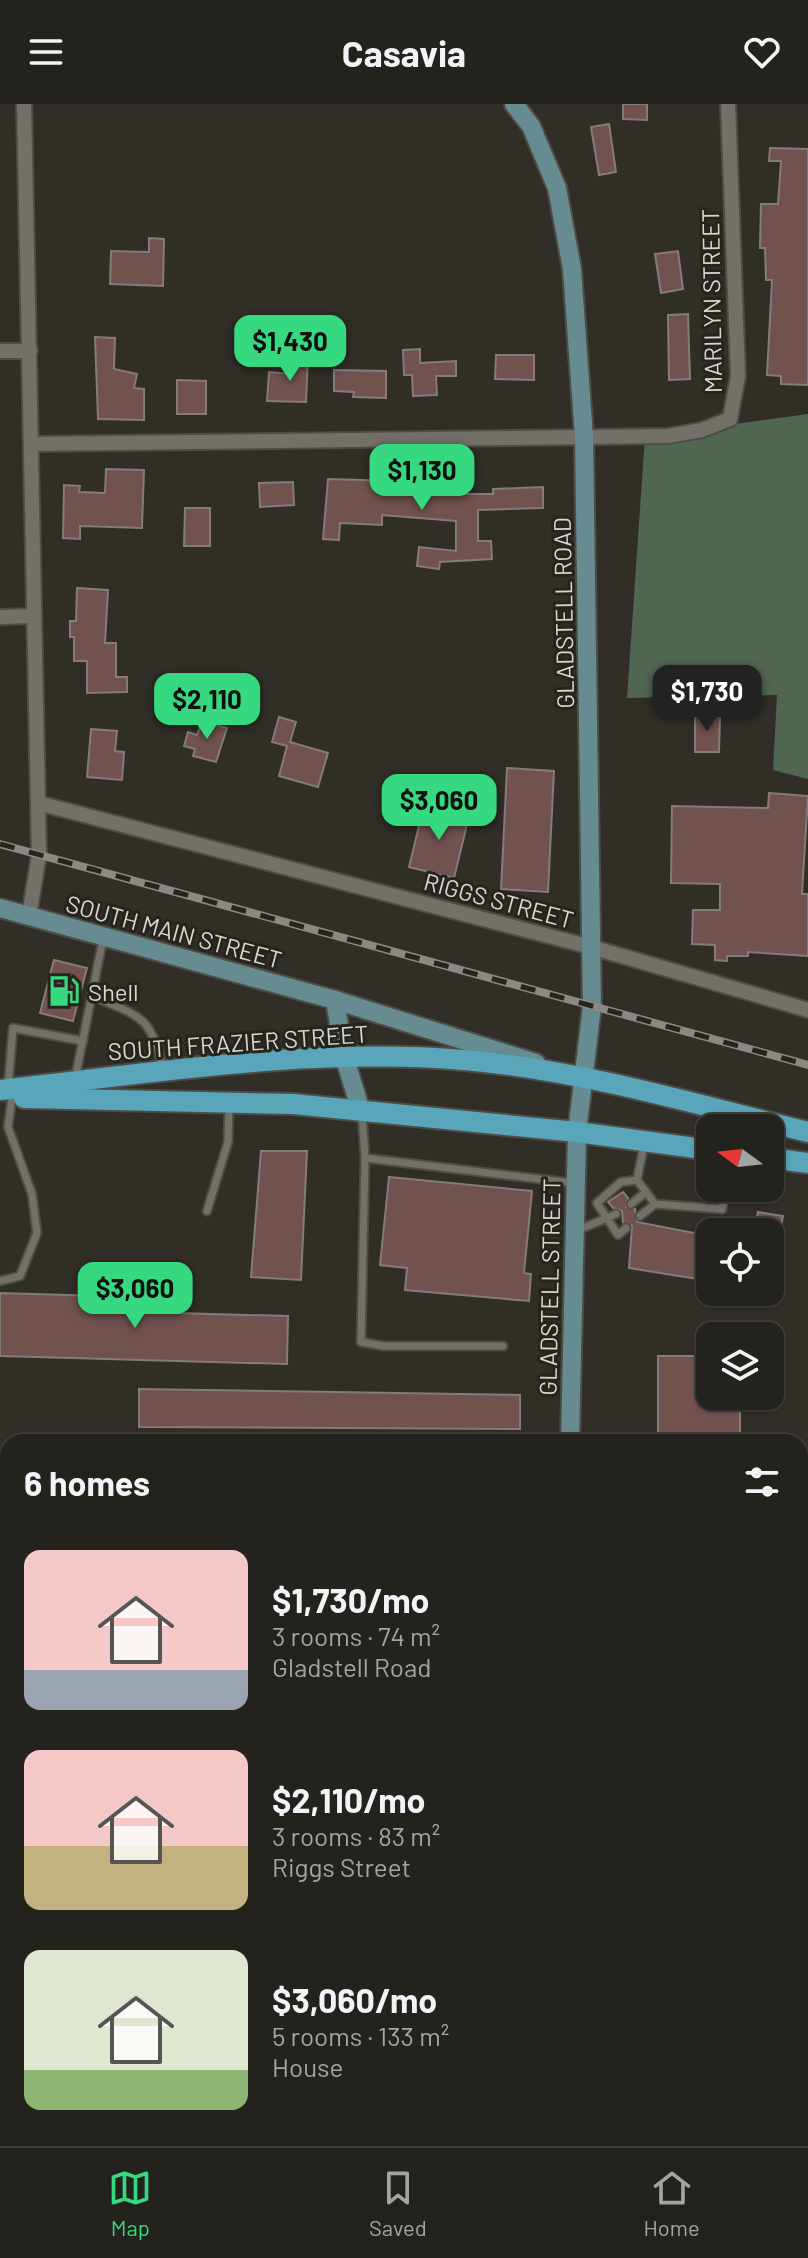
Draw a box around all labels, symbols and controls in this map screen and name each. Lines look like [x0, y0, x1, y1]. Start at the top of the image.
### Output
icon: menu [24, 30, 68, 74]
icon: heart [740, 30, 784, 74]
text: Casavia [342, 31, 466, 74]
street label: MARILYN STREET [695, 208, 727, 394]
pin: $1,430 [225, 315, 355, 383]
text: $1,430 [252, 325, 328, 356]
pin: $1,130 [357, 444, 487, 512]
text: $1,130 [387, 454, 457, 485]
street label: GLADSTELL ROAD [547, 517, 579, 709]
pin: $1,730 [642, 665, 772, 733]
pin: $2,110 [142, 673, 272, 741]
text: $1,730 [671, 675, 743, 706]
text: $2,110 [172, 683, 242, 714]
pin: $3,060 [374, 774, 504, 842]
text: $3,060 [400, 784, 478, 815]
street label: RIGGS STREET [421, 866, 577, 934]
street label: SOUTH MAIN STREET [63, 888, 285, 974]
fuel station icon: Shell [47, 974, 81, 1008]
place label: Shell [88, 977, 139, 1006]
street label: SOUTH FRAZIER STREET [107, 1018, 369, 1066]
north arrow [696, 1114, 784, 1202]
map controls [696, 1114, 784, 1410]
street label: GLADSTELL STREET [533, 1178, 565, 1396]
button: locate [696, 1218, 784, 1306]
pin: $3,060 [70, 1262, 200, 1330]
text: $3,060 [96, 1272, 174, 1303]
button: layers [696, 1322, 784, 1410]
icon: filters [740, 1460, 784, 1504]
text: 6 homes [24, 1462, 150, 1503]
text: $1,730/mo [272, 1579, 429, 1620]
icon: home [88, 1582, 184, 1678]
text: 3 rooms · 74 m² [272, 1620, 440, 1651]
text: Gladstell Road [272, 1651, 431, 1682]
text: $2,110/mo [272, 1779, 426, 1820]
icon: home [88, 1782, 184, 1878]
text: 3 rooms · 83 m² [272, 1820, 440, 1851]
text: Riggs Street [272, 1851, 411, 1882]
text: $3,060/mo [272, 1979, 437, 2020]
icon: home [88, 1982, 184, 2078]
text: 5 rooms · 133 m² [272, 2020, 449, 2051]
text: House [272, 2051, 343, 2082]
tab: Map [108, 2166, 152, 2240]
tab: Saved [369, 2166, 427, 2240]
tab: Home [643, 2166, 700, 2240]

